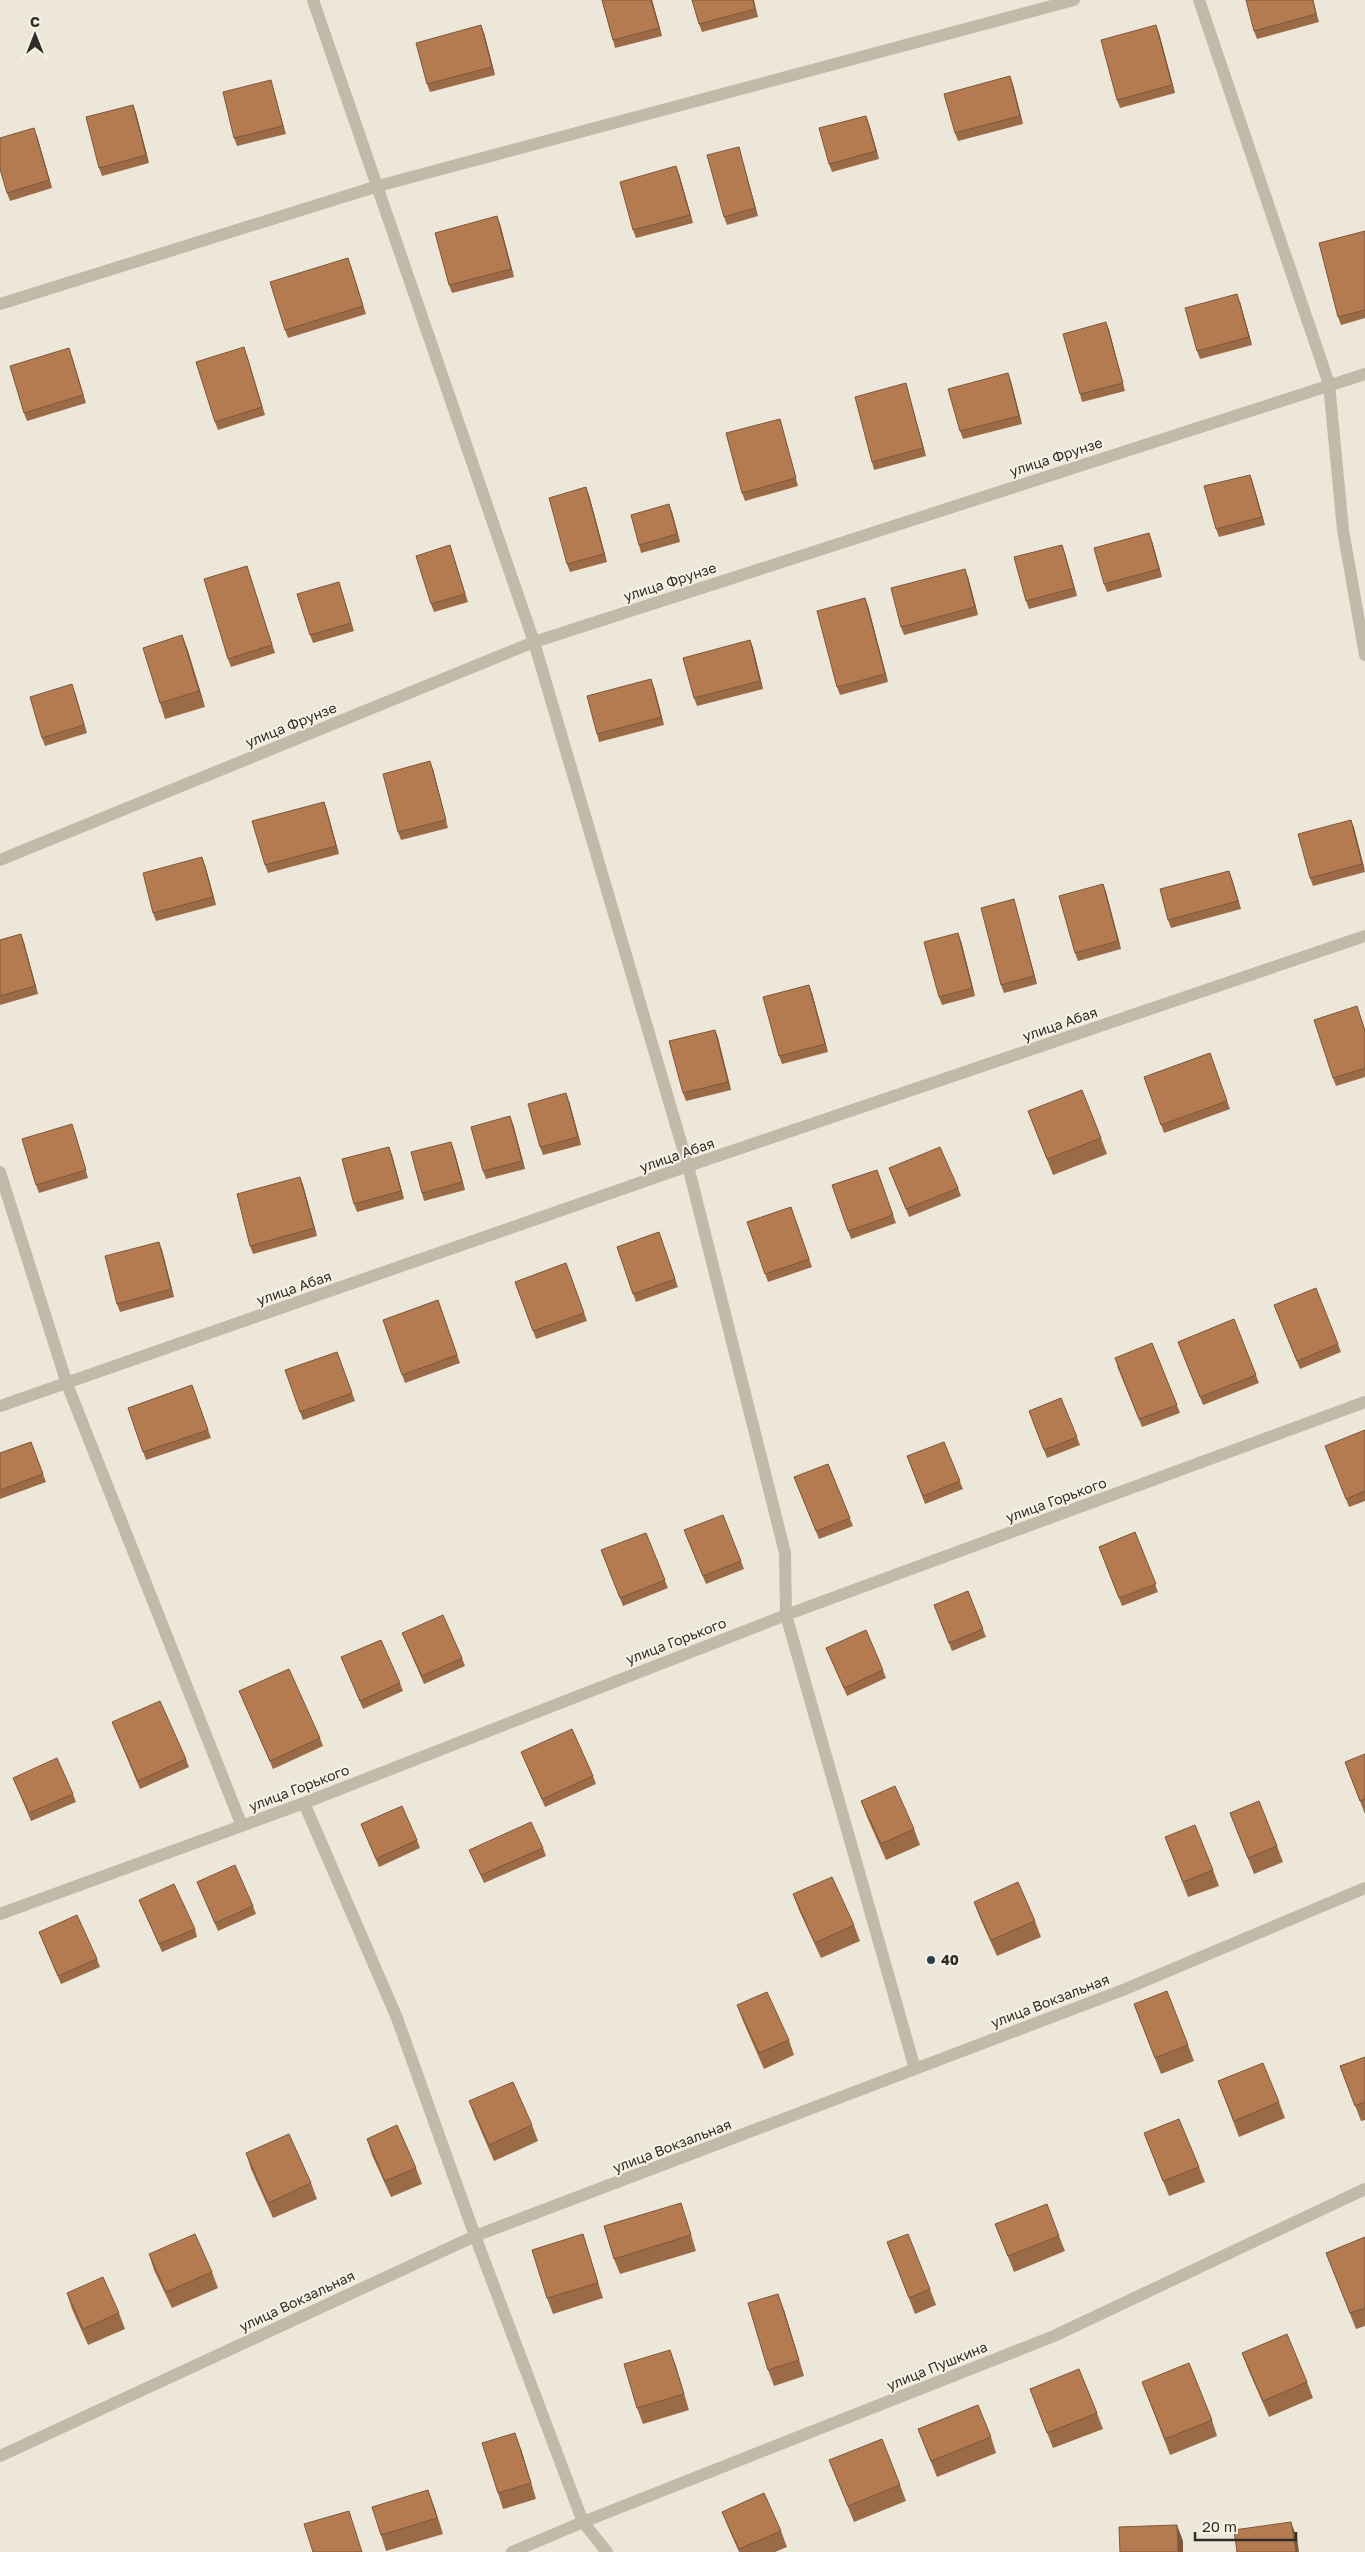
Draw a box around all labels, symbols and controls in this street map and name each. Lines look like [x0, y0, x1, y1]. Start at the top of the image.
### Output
north arrow [10, 10, 60, 60]
text: С [30, 13, 40, 30]
street label: улица Фрунзе [1007, 433, 1104, 480]
street label: улица Фрунзе [621, 558, 718, 605]
street label: улица Фрунзе [243, 699, 339, 751]
street label: улица Абая [1020, 1003, 1099, 1044]
street label: улица Абая [637, 1134, 716, 1175]
street label: улица Абая [254, 1267, 333, 1308]
street label: улица Горького [1003, 1473, 1109, 1526]
street label: улица Горького [623, 1614, 728, 1667]
street label: улица Горького [246, 1761, 351, 1814]
place label: 40 [941, 1951, 959, 1968]
marker: 40 [925, 1954, 937, 1966]
street label: улица Вокзальная [988, 1970, 1111, 2031]
street label: улица Вокзальная [610, 2115, 733, 2176]
street label: улица Вокзальная [236, 2266, 357, 2335]
street label: улица Пушкина [884, 2338, 990, 2394]
scale bar [1195, 2510, 1296, 2542]
text: 20 m [1202, 2517, 1237, 2535]

